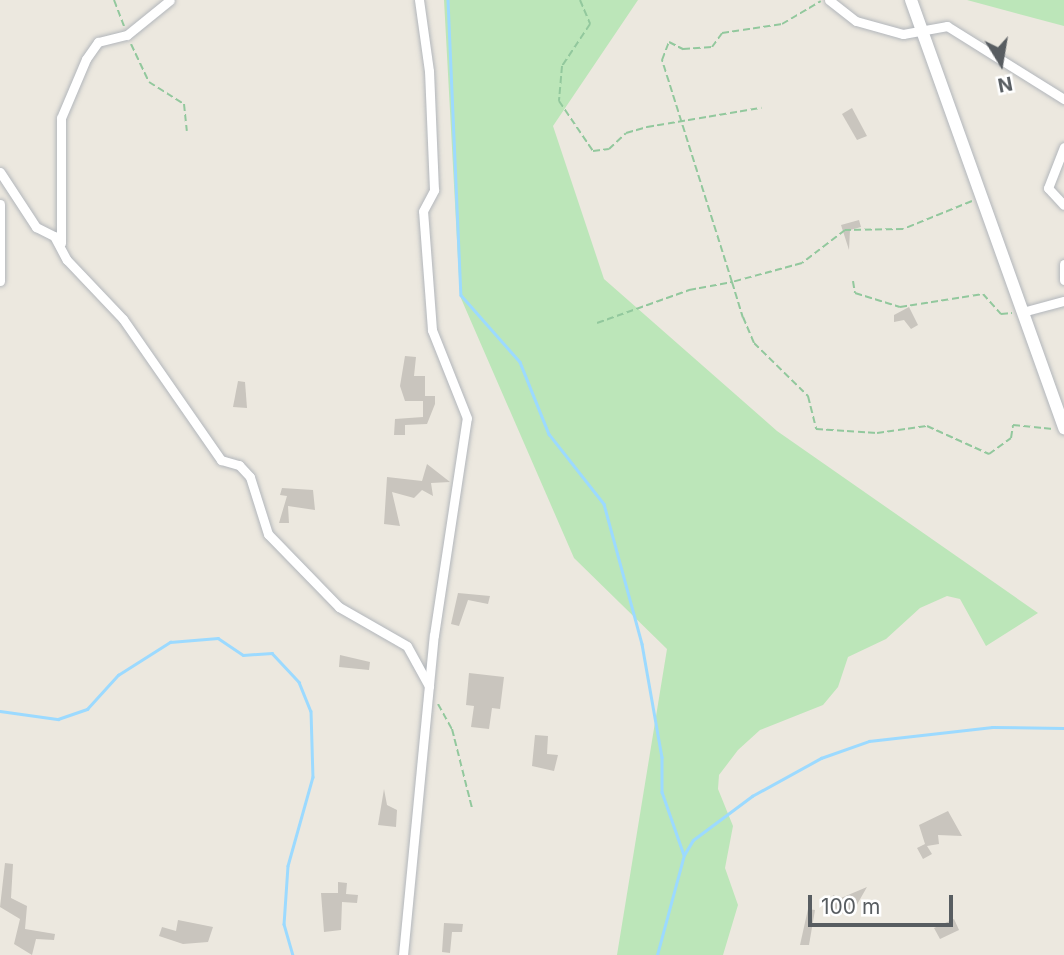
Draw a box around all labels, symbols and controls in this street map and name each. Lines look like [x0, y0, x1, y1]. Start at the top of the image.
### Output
north arrow [966, 28, 1036, 98]
text: N [996, 71, 1014, 97]
scale bar [812, 881, 957, 925]
text: 100 m [821, 894, 880, 919]

